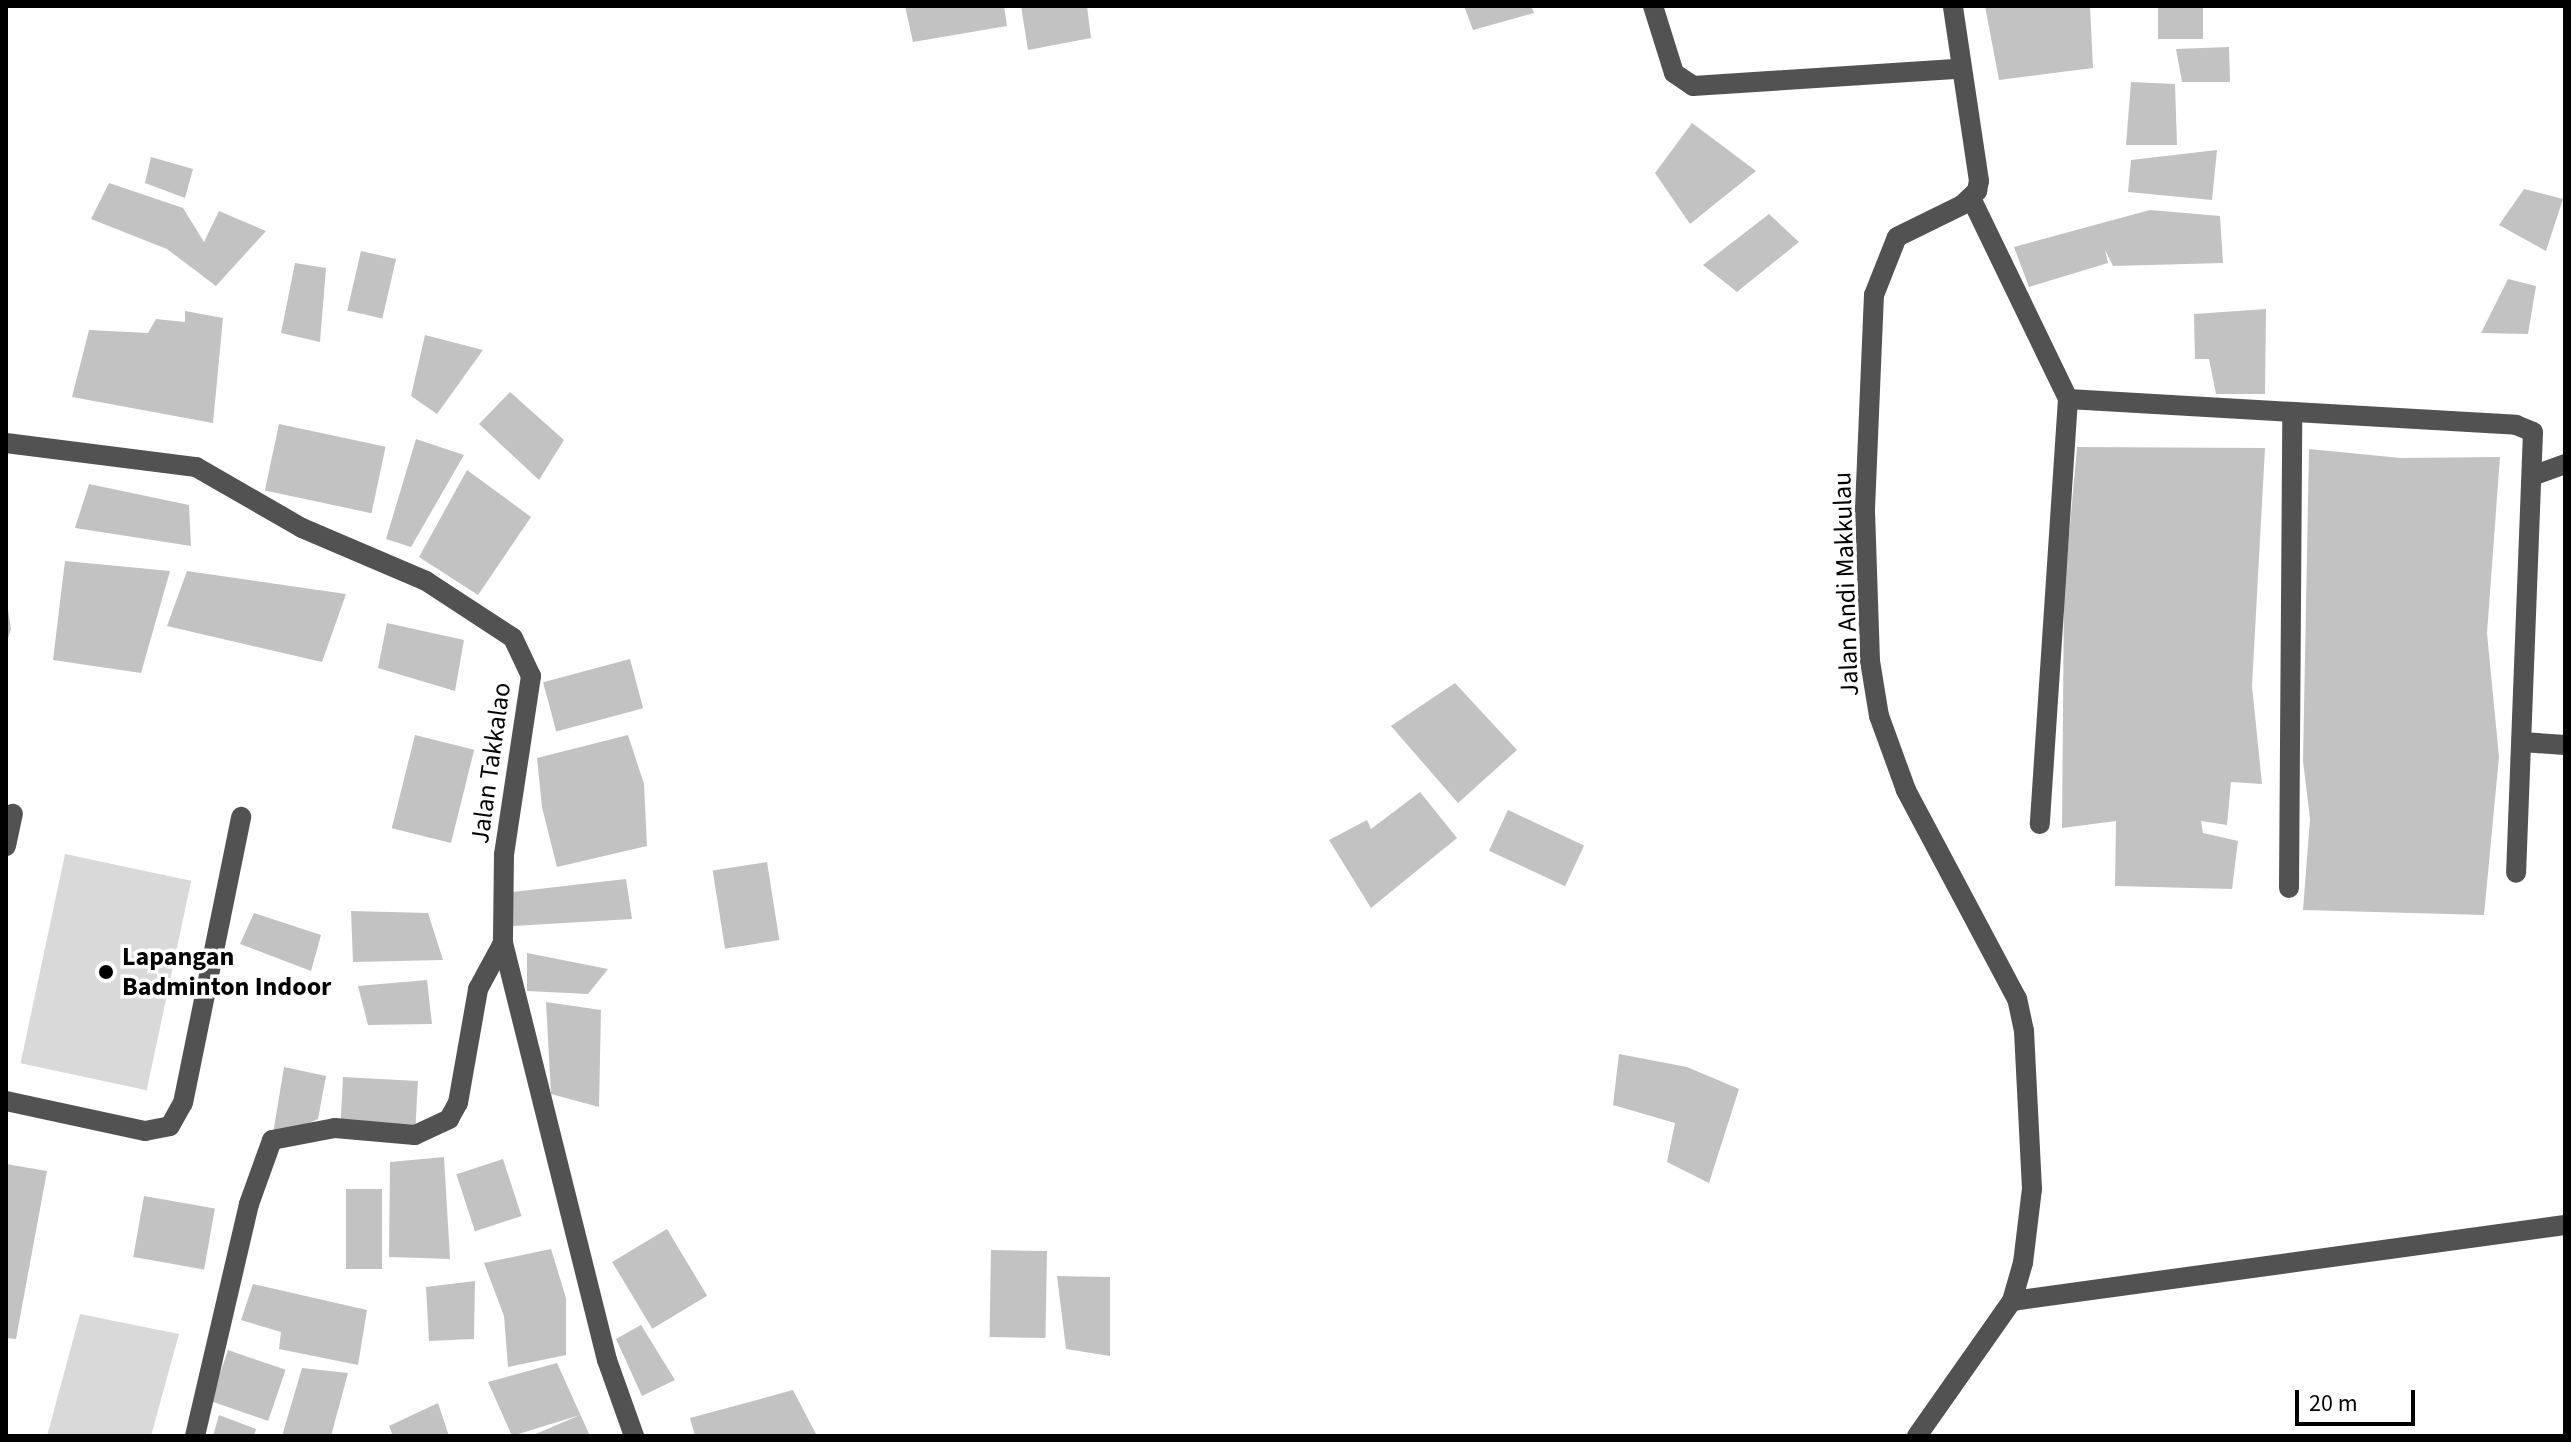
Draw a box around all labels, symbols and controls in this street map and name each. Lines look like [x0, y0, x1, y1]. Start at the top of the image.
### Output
street label: Jalan Andi Makkulau [1826, 471, 1866, 697]
street label: Jalan Takkalao [464, 680, 518, 846]
place label: Lapangan Badminton Indoor [122, 941, 331, 1002]
marker: Lapangan Badminton Indoor [97, 963, 115, 981]
scale bar [2299, 1374, 2419, 1424]
text: 20 m [2309, 1386, 2358, 1421]

